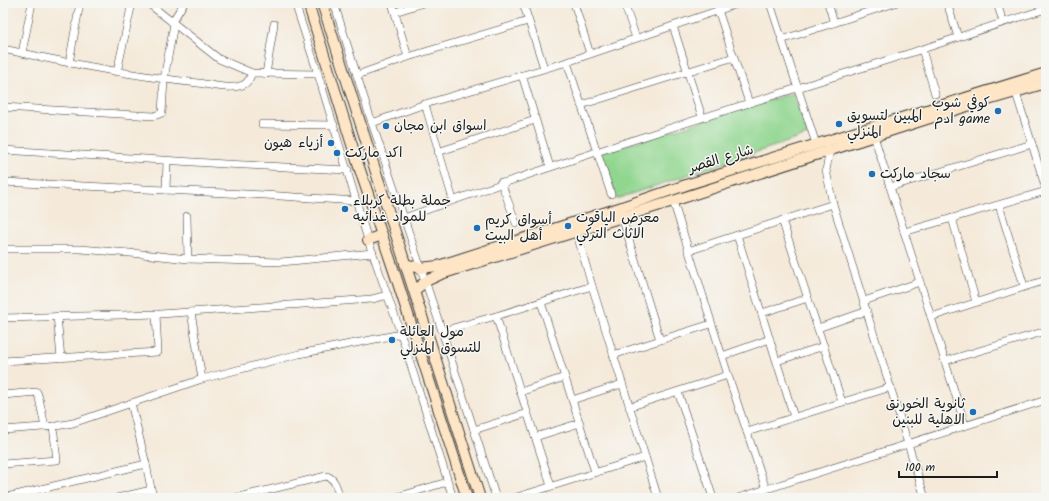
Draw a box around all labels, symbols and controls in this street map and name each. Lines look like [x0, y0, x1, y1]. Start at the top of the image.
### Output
place label: كوفي شوب ادم game [932, 92, 991, 130]
place label: المبين لتسويق المنزلي [847, 105, 922, 144]
marker: كوفي شوب ادم game [993, 106, 1003, 116]
place label: اسواق ابن مجان [394, 115, 487, 137]
marker: المبين لتسويق المنزلي [834, 119, 844, 129]
marker: اسواق ابن مجان [381, 121, 391, 131]
place label: أزياء هيون [264, 132, 324, 154]
marker: أزياء هيون [326, 138, 336, 148]
street label: شارع القصر [685, 139, 756, 180]
place label: اكد ماركت [345, 142, 402, 164]
marker: اكد ماركت [332, 148, 342, 158]
place label: سجاد ماركت [880, 163, 951, 185]
marker: سجاد ماركت [867, 169, 877, 179]
place label: جملة بطلة كربلاء للمواد غذائيه [353, 190, 451, 228]
marker: جملة بطلة كربلاء للمواد غذائيه [340, 204, 350, 214]
place label: معرض الياقوت الاثاث التركي [576, 207, 659, 246]
place label: أسواق كريم أهل البيت [485, 209, 552, 247]
marker: معرض الياقوت الاثاث التركي [563, 221, 573, 231]
marker: أسواق كريم أهل البيت [472, 223, 482, 233]
place label: مول العائلة للتسوق المنزلي [400, 321, 481, 360]
marker: مول العائلة للتسوق المنزلي [387, 335, 397, 345]
place label: ثانوية الخورنق الاهلية للبنين [886, 393, 966, 431]
marker: ثانوية الخورنق الاهلية للبنين [968, 407, 978, 417]
scale bar [899, 453, 997, 479]
text: 100 m [905, 458, 936, 477]

